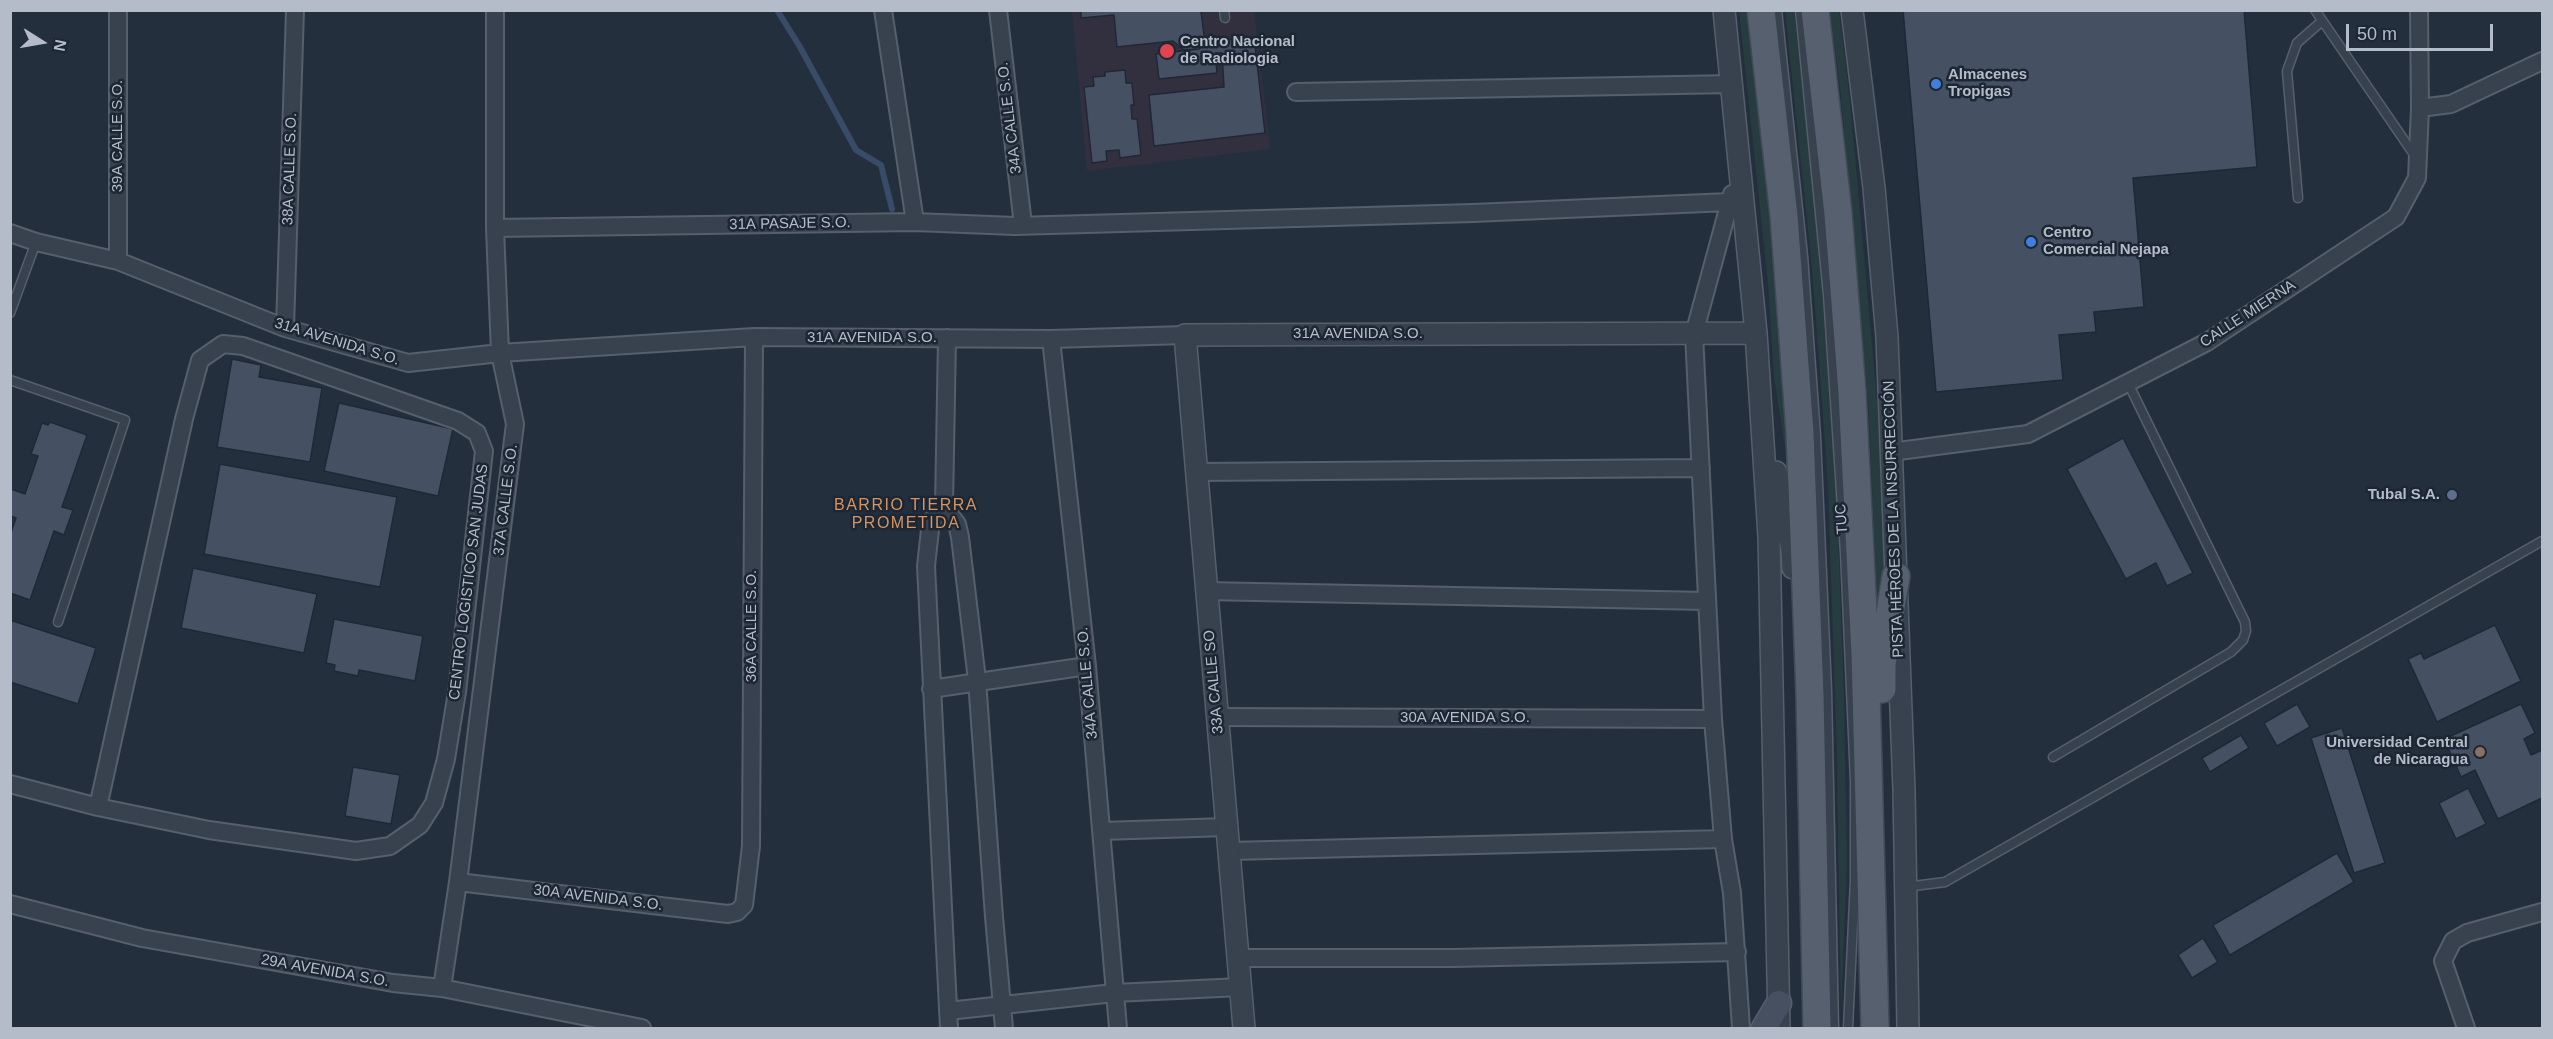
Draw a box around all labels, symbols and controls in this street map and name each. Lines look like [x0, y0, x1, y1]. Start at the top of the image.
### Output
north arrow [12, 12, 72, 72]
scale bar [2349, 12, 2496, 50]
text: 50 m [2357, 24, 2397, 44]
place label: Centro Nacional de Radiologia [1180, 33, 1295, 68]
text: N [51, 38, 70, 53]
marker: Centro Nacional de Radiologia [1158, 42, 1176, 60]
street label: 34A CALLE S.O. [994, 61, 1026, 175]
place label: Almacenes Tropigas [1948, 66, 2027, 101]
marker: Almacenes Tropigas [1929, 77, 1943, 91]
street label: 39A CALLE S.O. [109, 80, 127, 192]
street label: 38A CALLE S.O. [279, 112, 301, 226]
street label: 31A PASAJE S.O. [729, 214, 851, 234]
place label: Centro Comercial Nejapa [2043, 224, 2169, 259]
marker: Centro Comercial Nejapa [2024, 235, 2038, 249]
street label: CALLE MIERNA [2197, 276, 2299, 352]
street label: 31A AVENIDA S.O. [272, 314, 402, 370]
street label: 31A AVENIDA S.O. [1293, 325, 1423, 343]
street label: 31A AVENIDA S.O. [807, 329, 937, 347]
street label: PISTA HÉROES DE LA INSURRECCIÓN [1880, 380, 1908, 658]
street label: 37A CALLE S.O. [490, 443, 522, 557]
street label: CENTRO LOGISTICO SAN JUDAS [446, 463, 492, 701]
place label: Tubal S.A. [2368, 486, 2440, 504]
marker: Tubal S.A. [2445, 488, 2459, 502]
district label: BARRIO TIERRA PROMETIDA [834, 496, 978, 534]
street label: TUC [1832, 503, 1852, 535]
street label: 36A CALLE S.O. [743, 570, 761, 682]
street label: 34A CALLE S.O. [1074, 626, 1102, 740]
street label: 33A CALLE SO [1200, 629, 1228, 735]
street label: 30A AVENIDA S.O. [1400, 709, 1530, 727]
place label: Universidad Central de Nicaragua [2326, 734, 2468, 769]
marker: Universidad Central de Nicaragua [2473, 745, 2487, 759]
street label: 30A AVENIDA S.O. [533, 881, 663, 915]
street label: 29A AVENIDA S.O. [260, 951, 390, 991]

